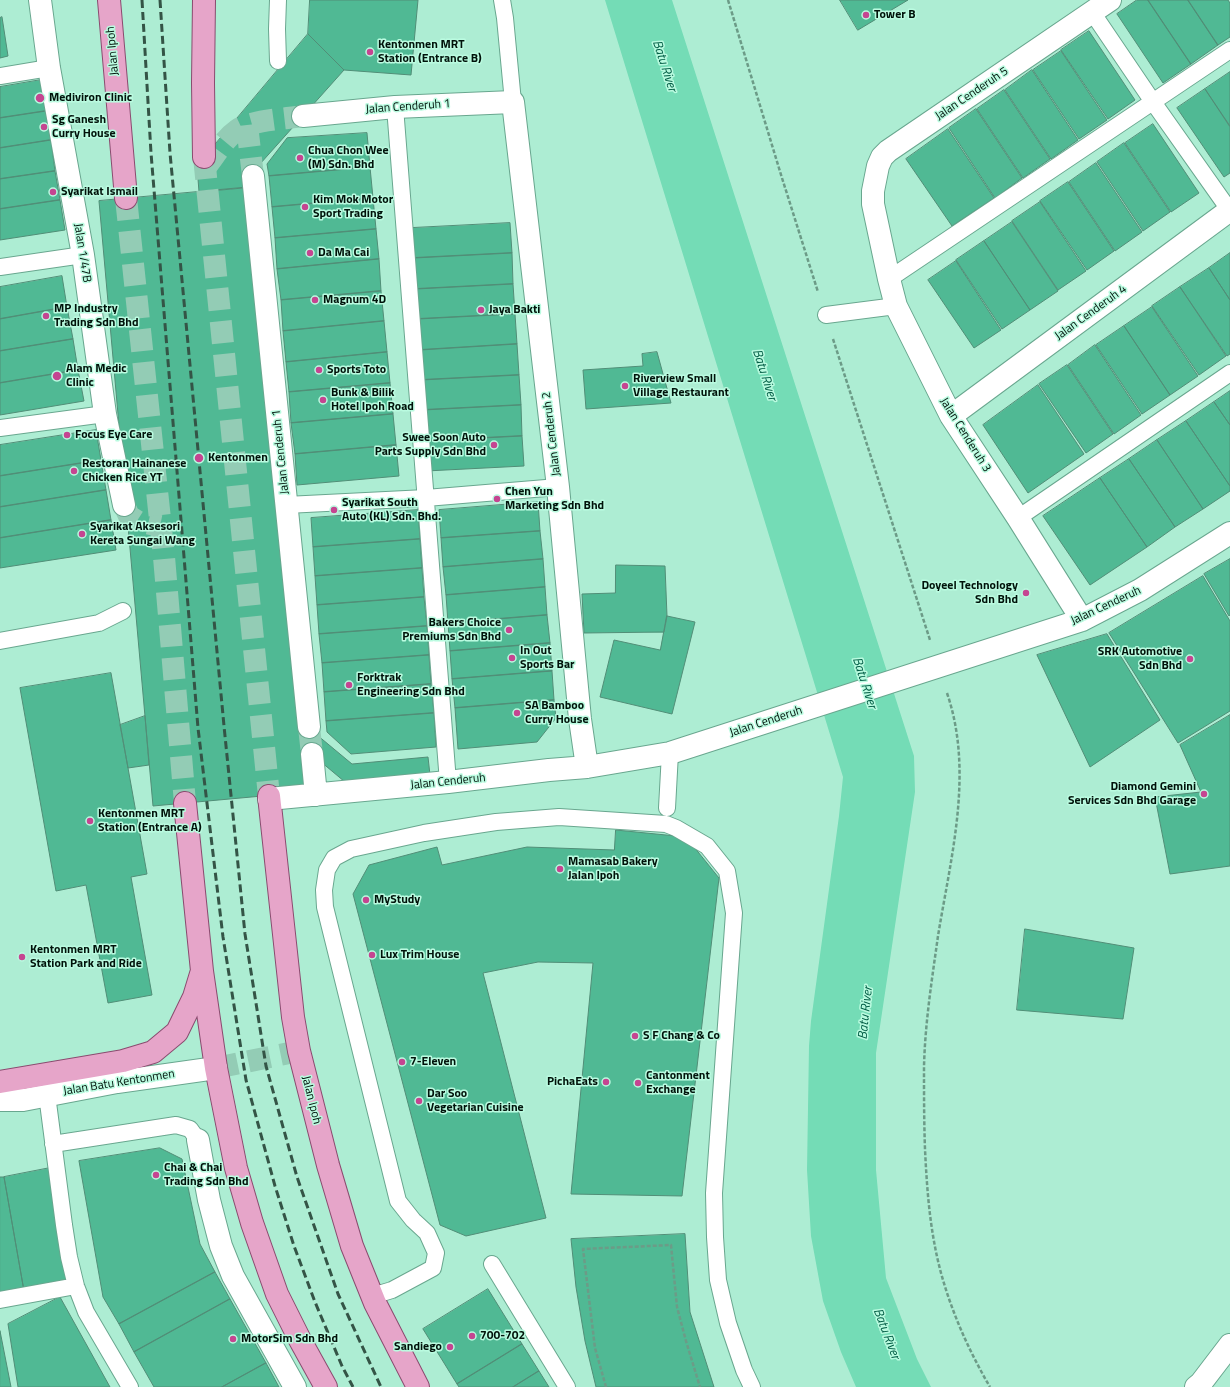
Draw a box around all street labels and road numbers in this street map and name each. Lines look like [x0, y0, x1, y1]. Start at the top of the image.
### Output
street label: Jalan Ipoh [104, 26, 122, 76]
street label: Jalan Cenderuh 5 [933, 64, 1011, 124]
street label: Jalan Cenderuh 1 [365, 97, 451, 117]
street label: Jalan 1/47B [70, 222, 94, 284]
street label: Jalan Cenderuh 4 [1052, 282, 1130, 344]
street label: Jalan Cenderuh 2 [540, 391, 564, 477]
street label: Jalan Cenderuh 3 [936, 395, 994, 475]
street label: Jalan Cenderuh 1 [269, 409, 293, 495]
street label: Jalan Cenderuh [1069, 583, 1143, 629]
street label: Jalan Cenderuh [728, 703, 804, 741]
street label: Jalan Cenderuh [410, 771, 486, 793]
street label: Jalan Batu Kentonmen [62, 1067, 176, 1099]
street label: Jalan Ipoh [298, 1074, 324, 1126]

